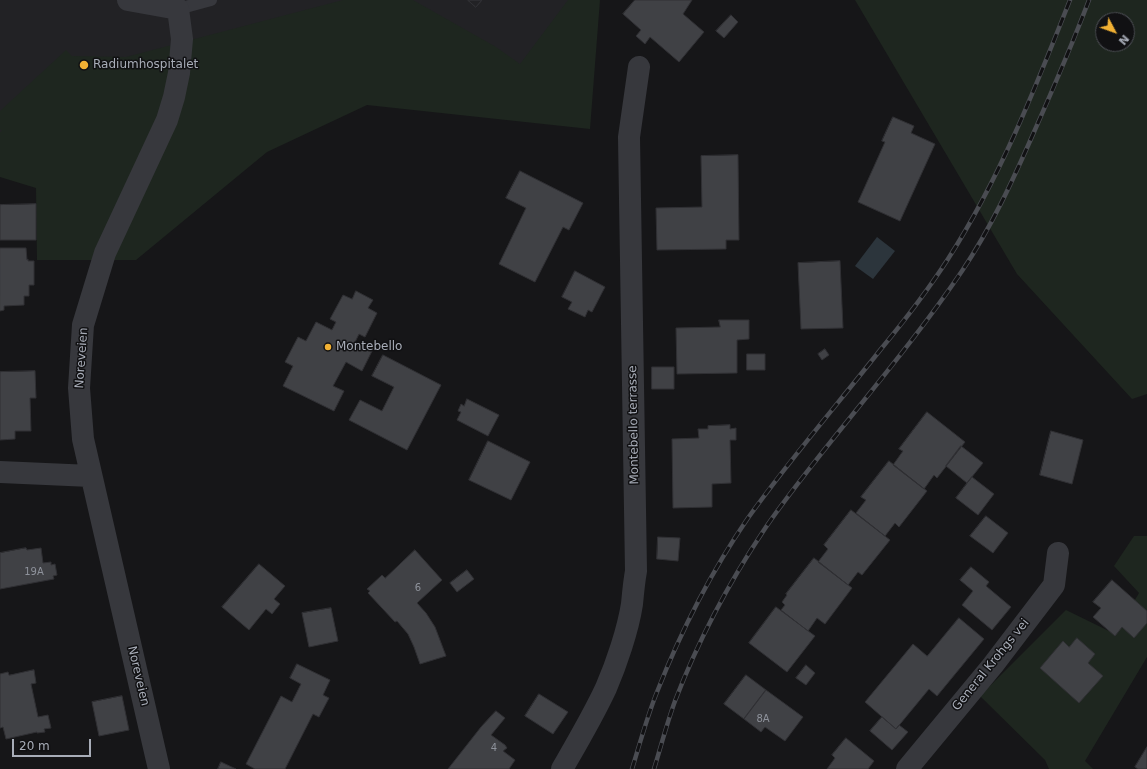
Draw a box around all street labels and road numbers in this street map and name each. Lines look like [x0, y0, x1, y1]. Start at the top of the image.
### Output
street label: Noreveien [73, 327, 91, 389]
street label: Montebello terrasse [626, 365, 642, 485]
street label: General Krohgs vei [950, 616, 1032, 714]
street label: Noreveien [124, 645, 152, 707]

